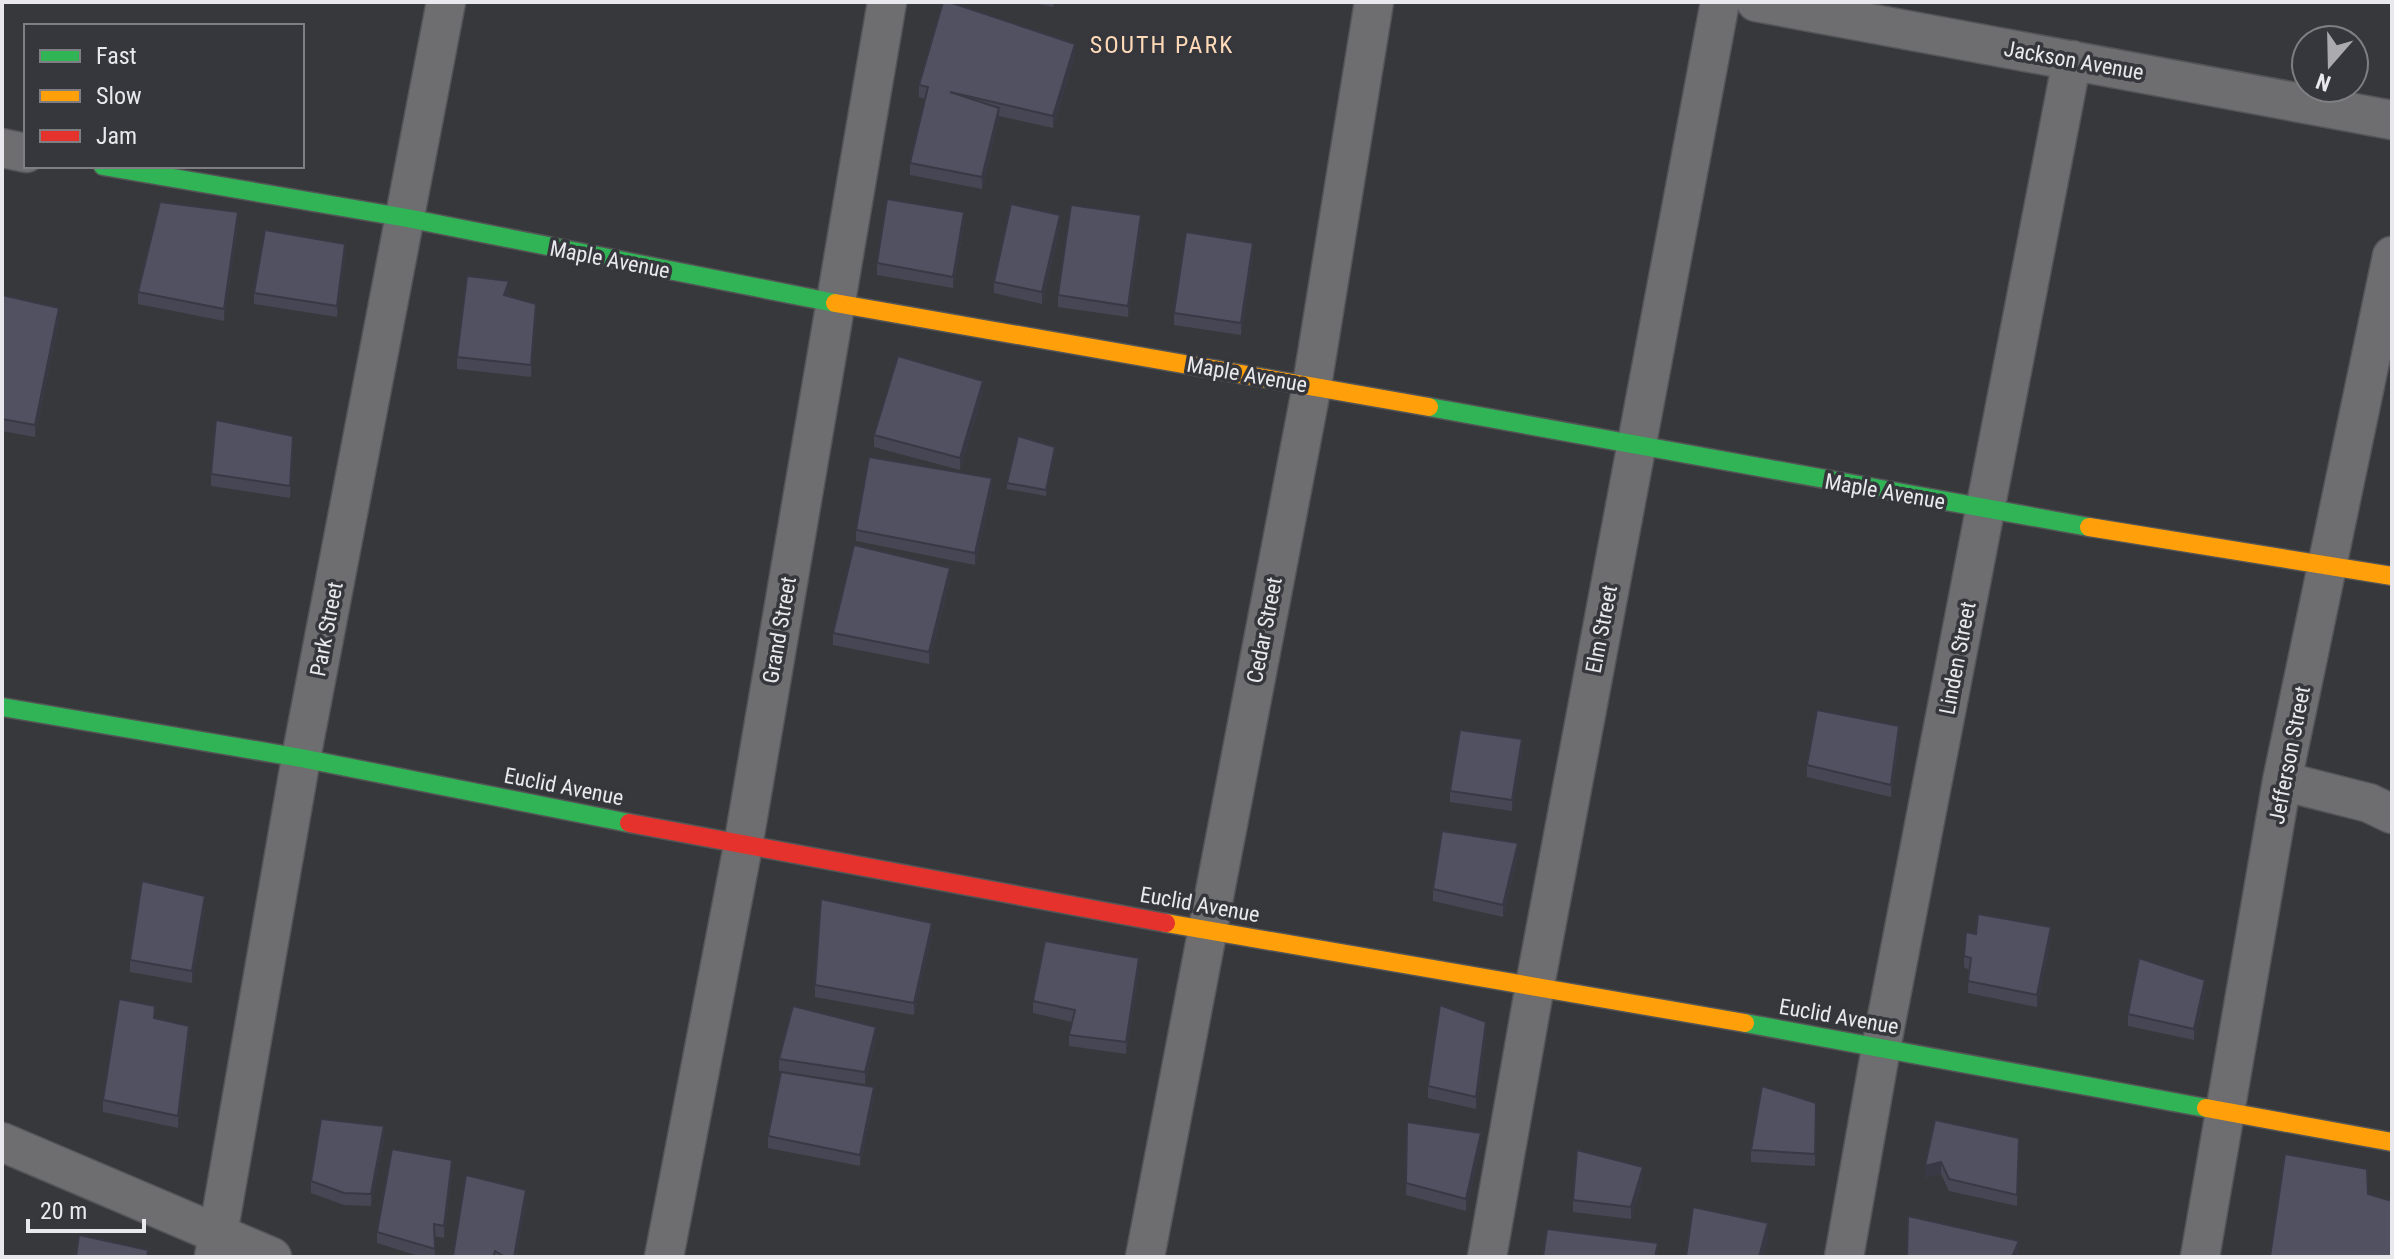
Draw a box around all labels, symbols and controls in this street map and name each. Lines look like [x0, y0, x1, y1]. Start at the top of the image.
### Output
legend [24, 24, 304, 168]
north arrow [2290, 24, 2370, 104]
district label: SOUTH PARK [1090, 31, 1234, 59]
street label: Jackson Avenue [2002, 36, 2146, 85]
text: Fast [96, 42, 137, 70]
text: N [2313, 68, 2334, 96]
text: Slow [96, 82, 142, 110]
text: Jam [96, 122, 137, 150]
street label: Maple Avenue [548, 236, 672, 283]
street label: Maple Avenue [1185, 352, 1309, 397]
street label: Maple Avenue [1823, 469, 1947, 514]
street label: Grand Street [758, 575, 801, 685]
street label: Cedar Street [1242, 575, 1287, 685]
street label: Park Street [305, 580, 348, 679]
street label: Elm Street [1581, 583, 1622, 675]
street label: Linden Street [1934, 599, 1981, 717]
street label: Jefferson Street [2264, 684, 2315, 826]
street label: Euclid Avenue [502, 763, 626, 810]
street label: Euclid Avenue [1138, 882, 1262, 927]
street label: Euclid Avenue [1777, 994, 1901, 1039]
scale bar [28, 1183, 144, 1233]
text: 20 m [40, 1197, 87, 1225]

